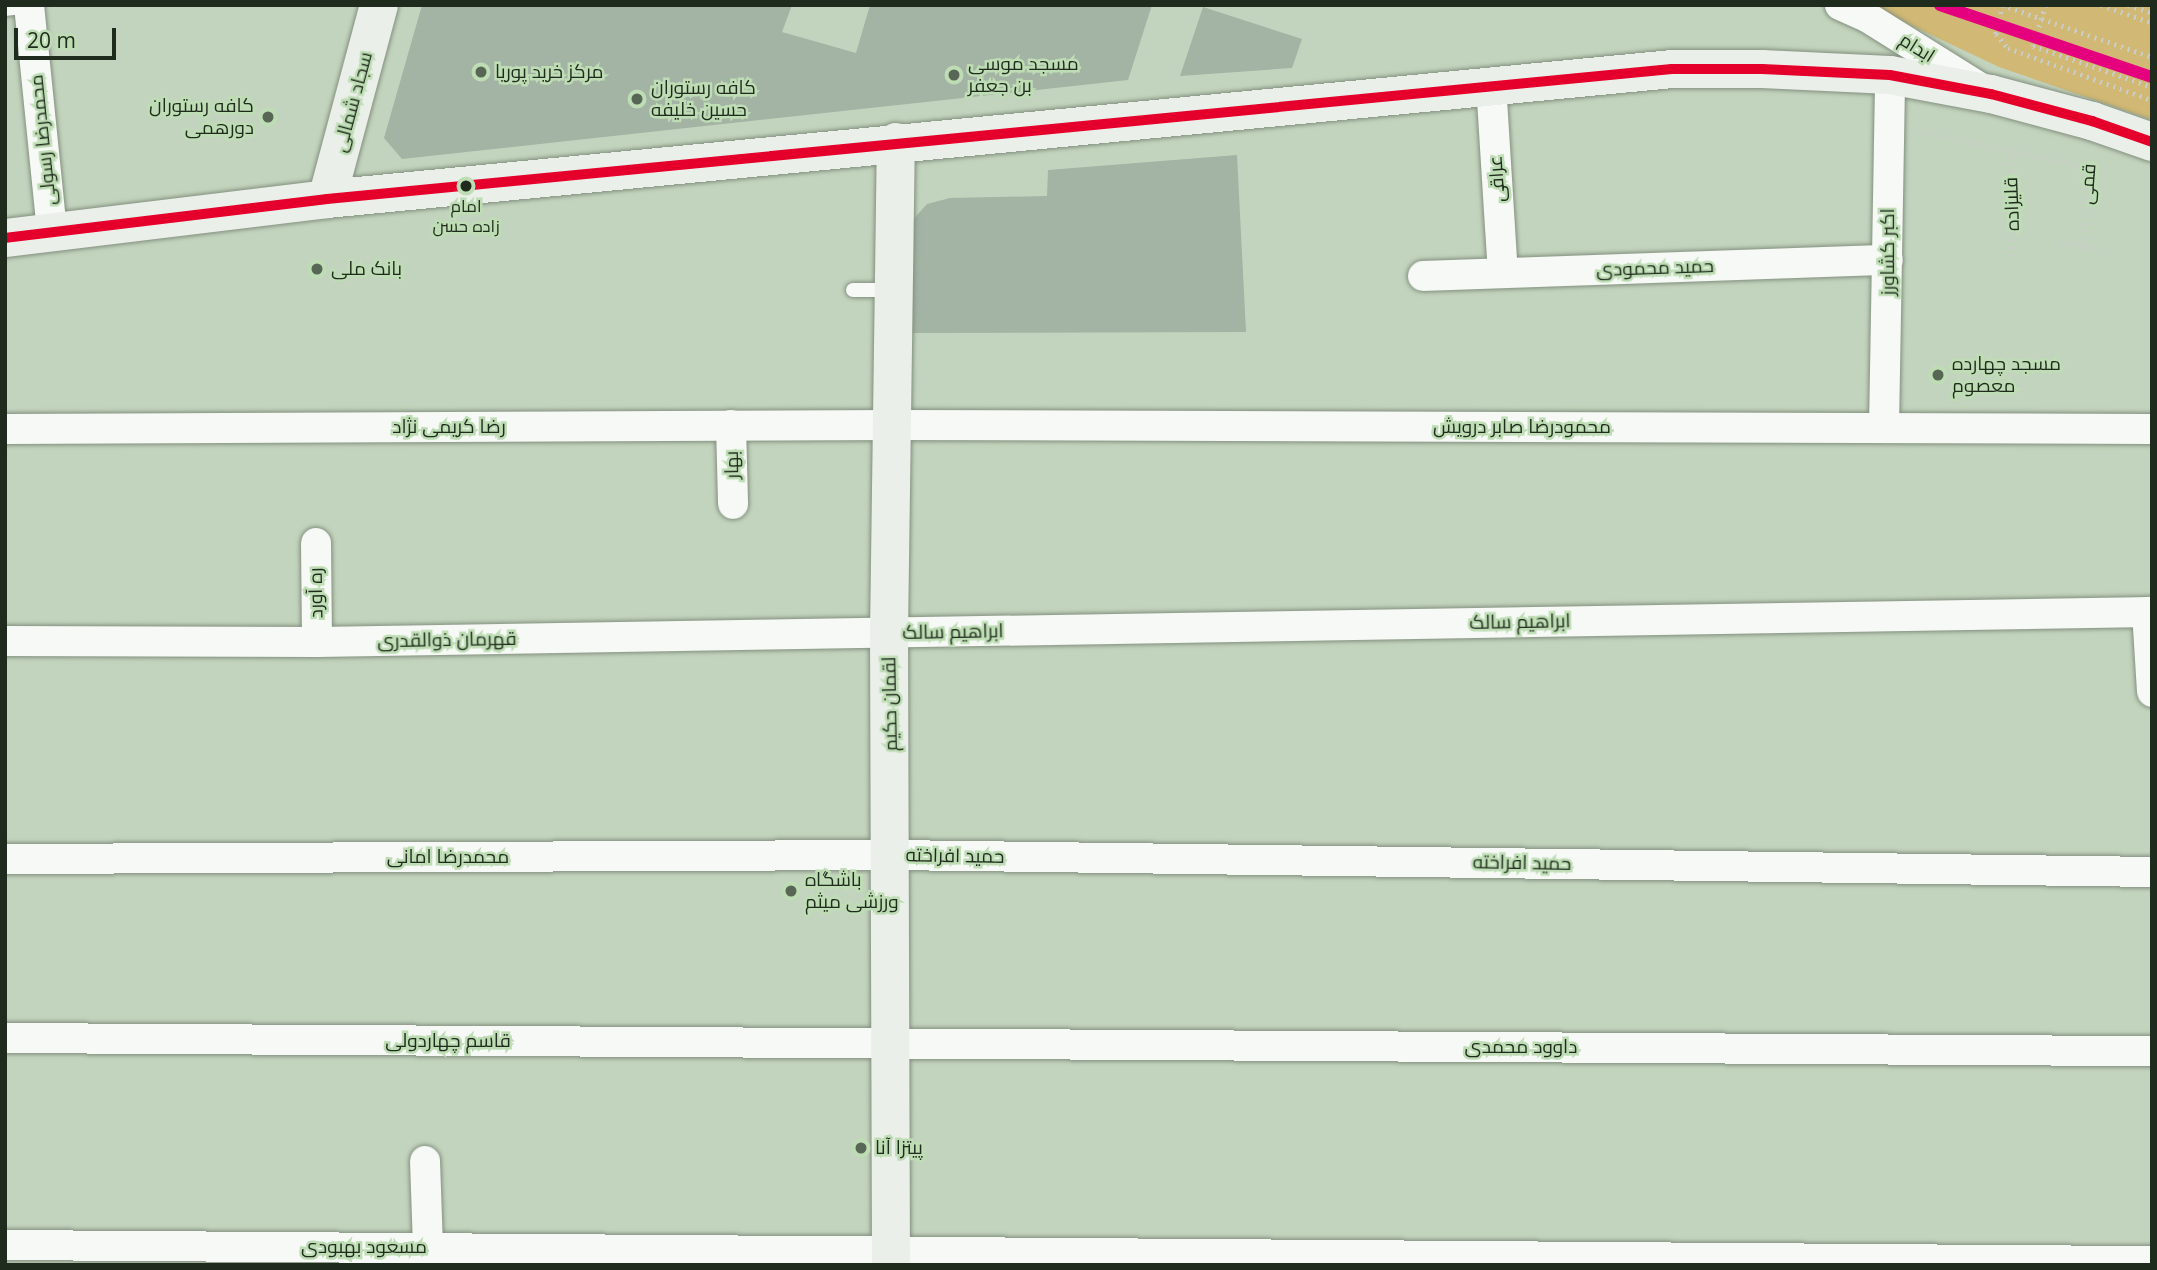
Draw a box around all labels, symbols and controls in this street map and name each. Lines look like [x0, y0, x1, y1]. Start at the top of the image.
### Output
scale bar [18, 14, 119, 58]
text: 20 m [27, 26, 76, 54]
street label: ابدام [1895, 28, 1939, 68]
street label: سجاد شمالی [329, 49, 377, 155]
place label: مسجد موسی بن جعفر [968, 53, 1079, 97]
place label: مرکز خرید پوریا [495, 61, 604, 83]
marker: مرکز خرید پوریا [473, 64, 489, 80]
marker: مسجد موسی بن جعفر [946, 67, 962, 83]
street label: محمدرضا رسولی [25, 73, 61, 207]
place label: کافه رستوران حسین خلیفه [651, 77, 756, 121]
marker: کافه رستوران حسین خلیفه [629, 91, 645, 107]
place label: کافه رستوران دورهمی [149, 95, 254, 139]
marker: کافه رستوران دورهمی [260, 109, 276, 125]
street label: عراقی [1484, 155, 1510, 203]
street label: قمی [2075, 163, 2101, 205]
street label: قلیزاده [2000, 177, 2024, 231]
marker: امام زاده حسن [459, 179, 473, 193]
place label: امام زاده حسن [432, 196, 500, 236]
street label: اکبر کشاورز [1877, 208, 1899, 296]
street label: حمید محمودی [1596, 255, 1714, 281]
place label: بانک ملی [331, 258, 402, 280]
marker: بانک ملی [309, 261, 325, 277]
place label: مسجد چهارده معصوم [1952, 353, 2061, 397]
marker: مسجد چهارده معصوم [1930, 367, 1946, 383]
street label: رضا کریمی نژاد [392, 416, 506, 438]
street label: محمودرضا صابر درویش [1433, 416, 1611, 438]
street label: بهار [720, 451, 744, 479]
street label: ره آورد [304, 567, 328, 619]
street label: ابراهیم سالک [1469, 610, 1571, 634]
street label: ابراهیم سالک [902, 620, 1004, 644]
street label: قهرمان ذوالقدری [377, 627, 517, 653]
street label: لقمان حکیم [878, 657, 902, 751]
street label: حمید افراخته [905, 844, 1005, 868]
street label: محمدرضا امانی [387, 846, 509, 868]
street label: حمید افراخته [1472, 851, 1572, 875]
place label: باشگاه ورزشی میثم [805, 869, 899, 913]
marker: باشگاه ورزشی میثم [783, 883, 799, 899]
street label: قاسم چهاردولی [385, 1030, 511, 1052]
street label: داوود محمدی [1465, 1036, 1577, 1058]
place label: پیتزا آنا [875, 1137, 923, 1159]
marker: پیتزا آنا [853, 1140, 869, 1156]
street label: مسعود بهبودی [301, 1236, 427, 1258]

